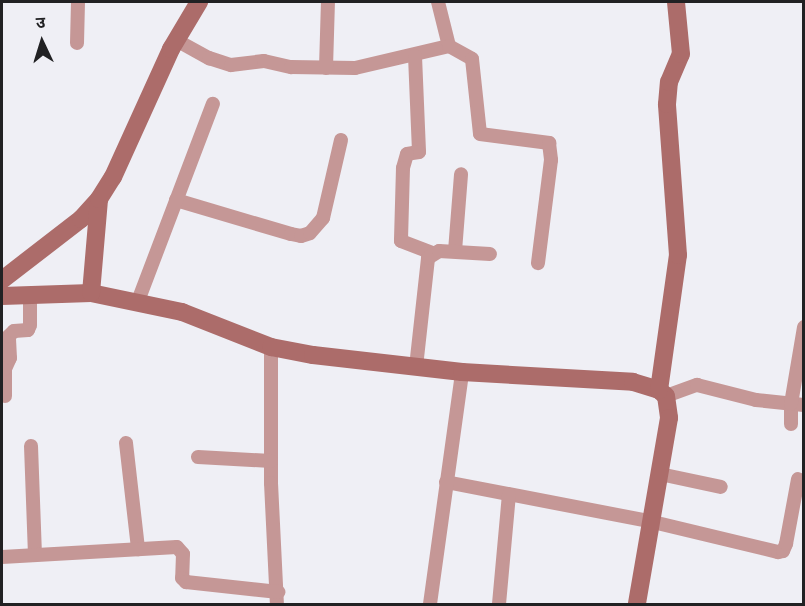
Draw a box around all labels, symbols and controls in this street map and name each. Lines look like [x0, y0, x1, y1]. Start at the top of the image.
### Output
north arrow [12, 12, 72, 72]
text: उ [35, 14, 46, 34]

